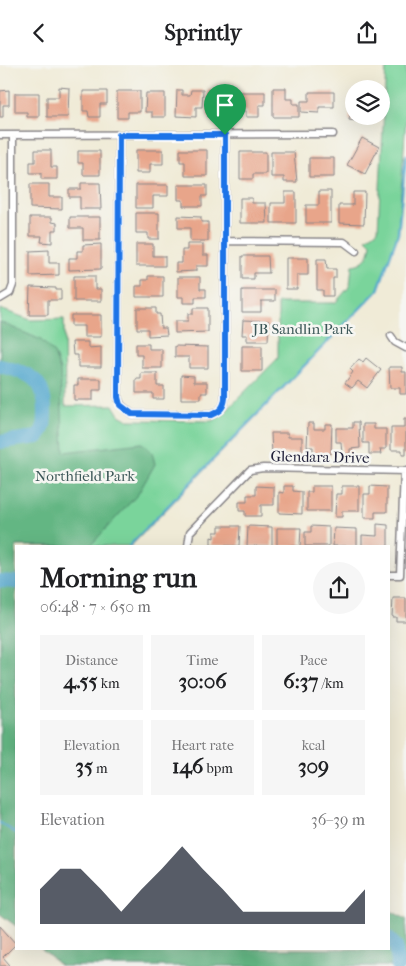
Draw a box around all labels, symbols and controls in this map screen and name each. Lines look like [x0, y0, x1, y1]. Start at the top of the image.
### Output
icon: back [25, 19, 53, 47]
icon: share [353, 19, 381, 47]
text: Sprintly [165, 20, 241, 46]
map controls [345, 80, 390, 125]
button: layers [345, 80, 390, 125]
pin [204, 84, 246, 135]
icon: arrive [211, 91, 239, 119]
park label: JB Sandlin Park [252, 320, 353, 338]
street label: Glendara Drive [270, 447, 370, 467]
park label: Northfield Park [35, 467, 135, 485]
text: Morning run [40, 561, 197, 594]
button: share [313, 562, 365, 614]
text: 06:48 · 7 × 650 m [40, 597, 151, 616]
text: Distance [65, 652, 118, 669]
text: Time [187, 652, 218, 669]
text: Pace [300, 652, 327, 669]
text: 4.55 [63, 669, 98, 693]
text: 30:06 [178, 669, 227, 693]
text: 6:37 [283, 669, 318, 693]
text: km [98, 675, 120, 692]
text: /km [318, 675, 344, 692]
text: Elevation [63, 737, 120, 754]
text: Heart rate [171, 737, 234, 754]
text: kcal [302, 737, 325, 754]
text: 35 [75, 754, 93, 778]
text: 146 [172, 754, 203, 778]
text: 309 [298, 754, 329, 778]
text: m [93, 760, 108, 777]
text: bpm [203, 760, 233, 777]
text: Elevation [40, 810, 105, 829]
text: 36–39 m [311, 810, 365, 829]

